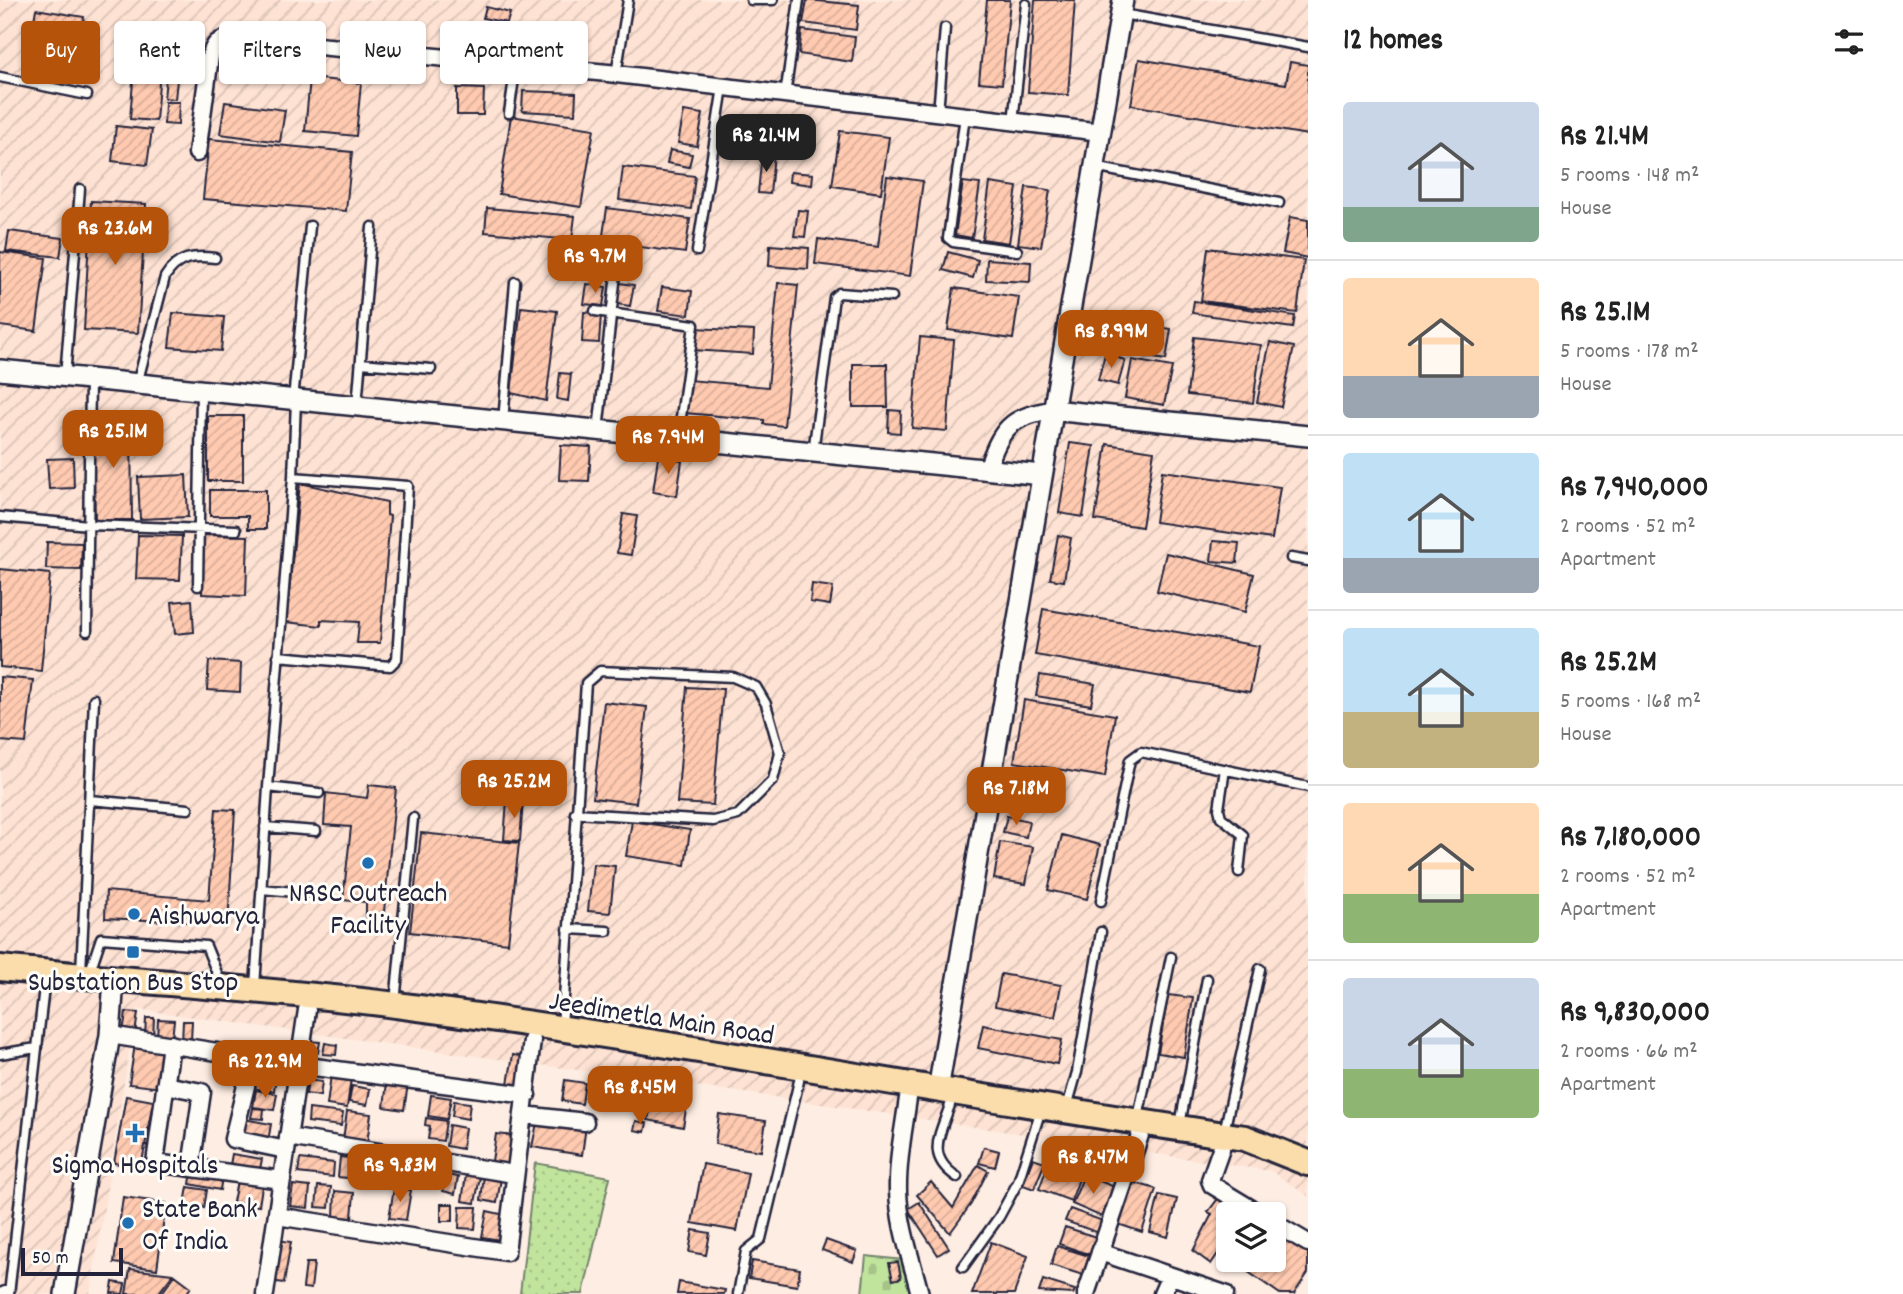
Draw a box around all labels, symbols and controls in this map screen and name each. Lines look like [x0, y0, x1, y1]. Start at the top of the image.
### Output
chip: Buy [21, 21, 100, 84]
chip: Rent [114, 21, 205, 84]
chip: Filters [219, 21, 326, 84]
chip: New [340, 21, 426, 84]
chip: Apartment [440, 21, 588, 84]
text: 12 homes [1343, 21, 1443, 64]
icon: filters [1830, 23, 1868, 61]
pin: Rs 21.4M [694, 114, 838, 174]
text: Rs 21.4M [1560, 117, 1649, 160]
text: Rs 21.4M [732, 120, 800, 153]
icon: home [1399, 130, 1483, 214]
text: 5 rooms · 148 m² [1560, 160, 1699, 193]
text: House [1560, 193, 1612, 226]
pin: Rs 23.6M [43, 208, 187, 267]
text: Rs 23.6M [78, 213, 152, 246]
pin: Rs 9.7M [530, 236, 660, 295]
text: Rs 9.7M [564, 241, 626, 274]
text: Rs 25.1M [1560, 293, 1650, 336]
icon: home [1399, 306, 1483, 390]
pin: Rs 8.99M [1039, 310, 1183, 370]
text: Rs 8.99M [1074, 316, 1148, 349]
text: 5 rooms · 178 m² [1560, 336, 1699, 369]
text: House [1560, 369, 1612, 402]
pin: Rs 25.1M [41, 410, 185, 470]
text: Rs 25.1M [78, 416, 148, 449]
pin: Rs 7.94M [596, 416, 740, 476]
text: Rs 7.94M [632, 422, 704, 455]
text: Rs 7,940,000 [1560, 468, 1709, 511]
icon: home [1399, 481, 1483, 565]
text: 2 rooms · 52 m² [1560, 511, 1696, 544]
text: Apartment [1560, 544, 1656, 577]
text: Rs 25.2M [1560, 643, 1657, 686]
icon: home [1399, 656, 1483, 740]
text: 5 rooms · 168 m² [1560, 686, 1701, 719]
text: House [1560, 719, 1612, 752]
pin: Rs 25.2M [442, 760, 586, 820]
text: Rs 25.2M [477, 766, 551, 799]
pin: Rs 7.18M [944, 768, 1088, 827]
text: Rs 7.18M [983, 773, 1049, 806]
text: Rs 7,180,000 [1560, 818, 1701, 861]
icon: home [1399, 831, 1483, 915]
marker: NRSC Outreach Facility [360, 855, 376, 871]
text: 2 rooms · 52 m² [1560, 861, 1696, 894]
place label: NRSC Outreach Facility [289, 876, 447, 948]
text: Apartment [1560, 894, 1656, 927]
place label: Aishwarya [148, 899, 260, 939]
marker: Aishwarya [126, 906, 142, 922]
marker: Substation Bus Stop [125, 944, 141, 960]
place label: Substation Bus Stop [28, 965, 238, 1005]
street label: Jeedimetla Main Road [546, 983, 777, 1058]
text: Rs 9,830,000 [1560, 993, 1710, 1036]
icon: home [1399, 1006, 1483, 1090]
text: 2 rooms · 66 m² [1560, 1036, 1698, 1069]
pin: Rs 22.9M [193, 1040, 337, 1100]
text: Rs 22.9M [228, 1046, 302, 1079]
pin: Rs 8.45M [568, 1066, 712, 1126]
text: Apartment [1560, 1069, 1656, 1102]
text: Rs 8.45M [604, 1072, 676, 1105]
marker: Sigma Hospitals [125, 1123, 145, 1143]
pin: Rs 8.47M [1021, 1136, 1165, 1196]
text: Rs 8.47M [1057, 1142, 1129, 1175]
pin: Rs 9.83M [328, 1144, 472, 1204]
place label: Sigma Hospitals [51, 1148, 219, 1188]
text: Rs 9.83M [363, 1150, 437, 1183]
place label: State Bank Of India [142, 1192, 258, 1264]
map controls [1216, 1202, 1286, 1272]
button: layers [1216, 1202, 1286, 1272]
marker: State Bank Of India [120, 1215, 136, 1231]
scale bar [21, 1245, 122, 1277]
text: 50 m [32, 1246, 69, 1273]

